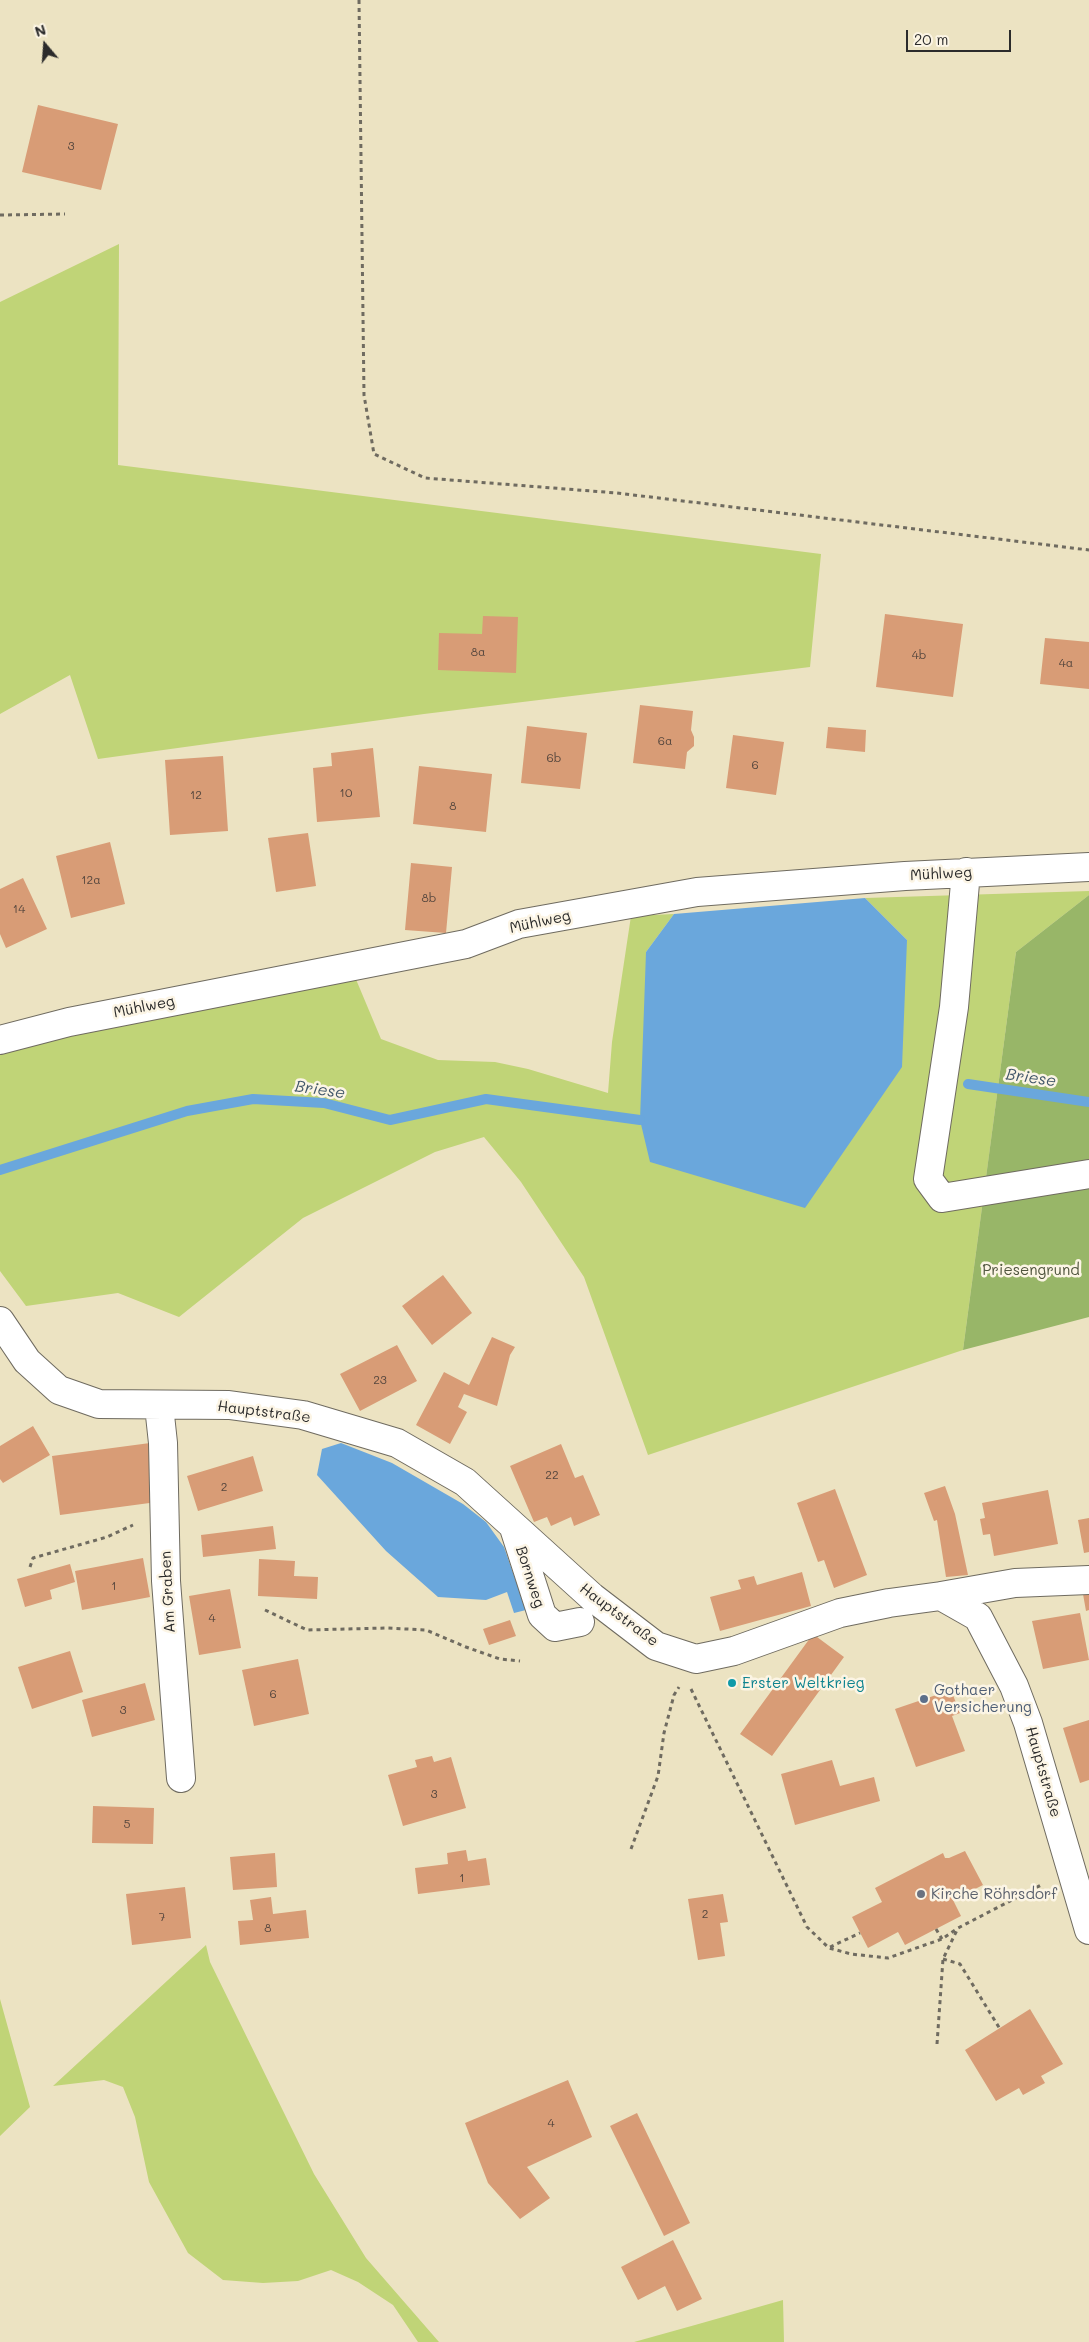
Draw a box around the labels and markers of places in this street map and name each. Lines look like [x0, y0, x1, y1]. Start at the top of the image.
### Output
place label: Erster Weltkrieg [742, 1674, 865, 1692]
marker: Erster Weltkrieg [726, 1677, 738, 1689]
place label: Gothaer Versicherung [934, 1681, 1032, 1716]
marker: Gothaer Versicherung [918, 1693, 930, 1705]
place label: Kirche Röhrsdorf [931, 1885, 1057, 1903]
marker: Kirche Röhrsdorf [915, 1888, 927, 1900]

